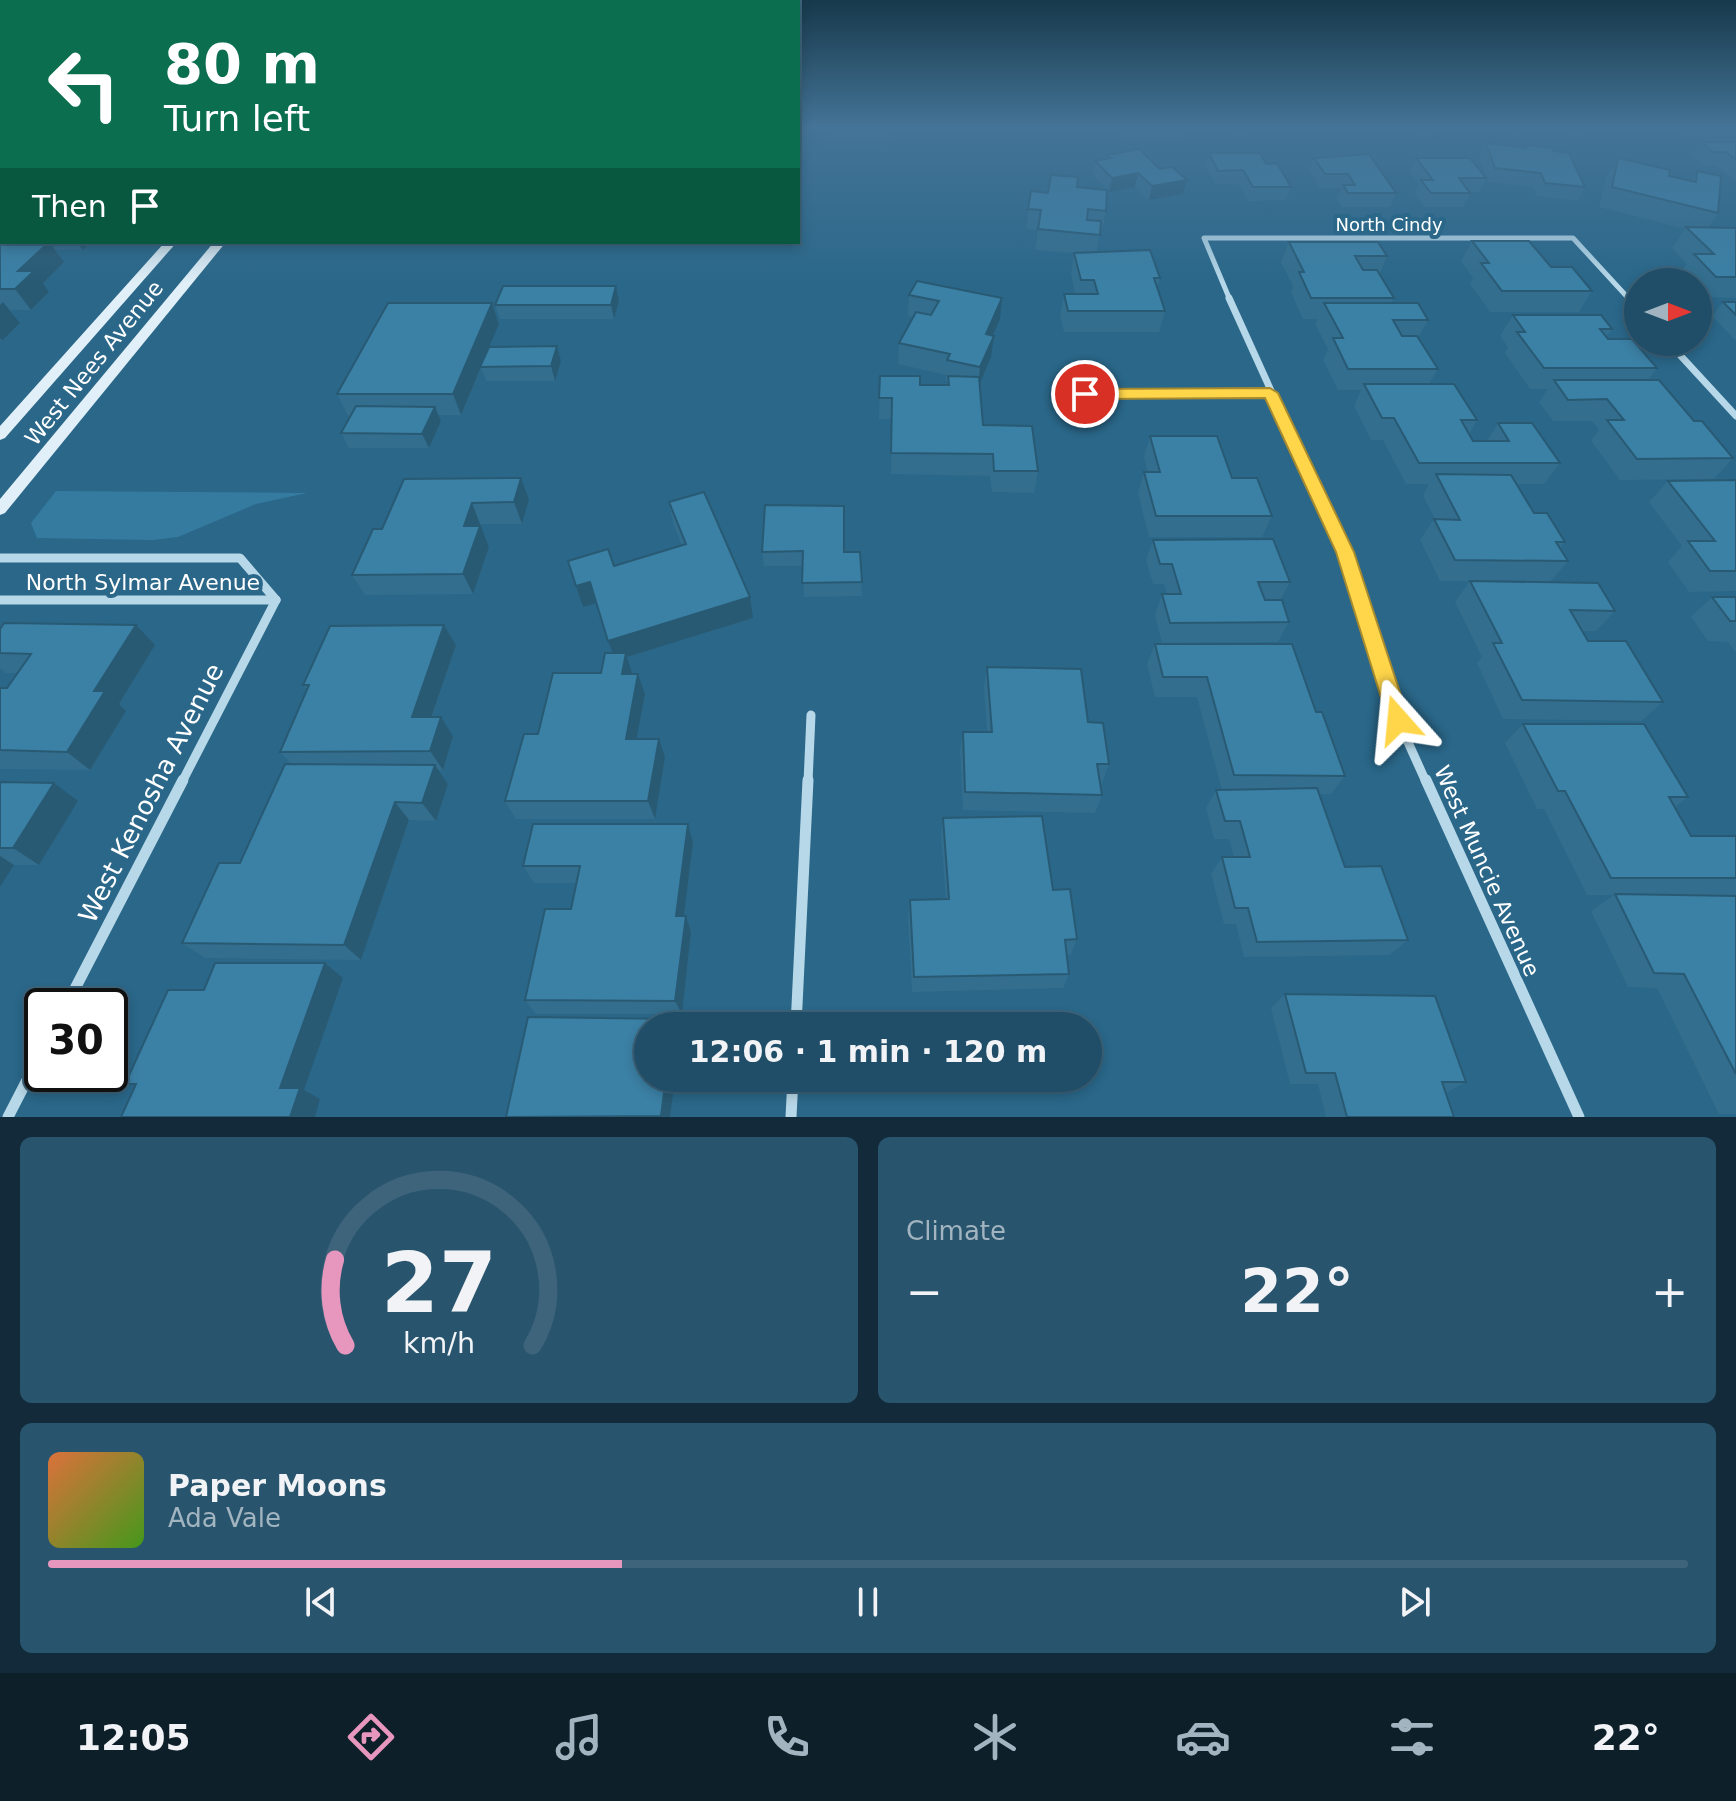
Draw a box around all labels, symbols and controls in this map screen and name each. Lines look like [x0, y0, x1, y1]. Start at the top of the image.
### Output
text: 80 m [164, 31, 320, 96]
icon: left [32, 32, 136, 136]
text: Turn left [164, 98, 310, 139]
icon: arrive [123, 184, 167, 228]
text: Then [32, 189, 107, 224]
street label: North Cindy [1335, 214, 1443, 235]
north arrow [1624, 268, 1712, 356]
map controls [1624, 268, 1712, 356]
street label: West Nees Avenue [20, 276, 168, 450]
pin [1051, 360, 1119, 428]
icon: arrive [1063, 372, 1107, 416]
street label: North Sylmar Avenue [26, 570, 260, 595]
street label: West Kenosha Avenue [72, 658, 230, 928]
position arrow [1356, 678, 1440, 762]
street label: West Muncie Avenue [1429, 762, 1545, 980]
speed limit sign: 30 [24, 988, 128, 1092]
text: 12:06 · 1 min · 120 m [689, 1034, 1047, 1069]
text: Climate [906, 1216, 1006, 1246]
text: 27 [381, 1235, 497, 1332]
text: 22° [1240, 1256, 1354, 1326]
text: − [906, 1266, 943, 1317]
text: + [1651, 1266, 1688, 1317]
text: km/h [403, 1326, 475, 1360]
text: Paper Moons [168, 1468, 387, 1503]
text: Ada Vale [168, 1503, 281, 1533]
icon: previous [299, 1580, 343, 1624]
icon: pause [846, 1580, 890, 1624]
icon: next [1393, 1580, 1437, 1624]
icon: directions [343, 1709, 399, 1765]
icon: music [551, 1709, 607, 1765]
icon: phone [759, 1709, 815, 1765]
icon: climate [967, 1709, 1023, 1765]
icon: car [1175, 1709, 1231, 1765]
icon: filters [1384, 1709, 1440, 1765]
text: 12:05 [76, 1717, 191, 1758]
text: 22° [1592, 1717, 1660, 1758]

